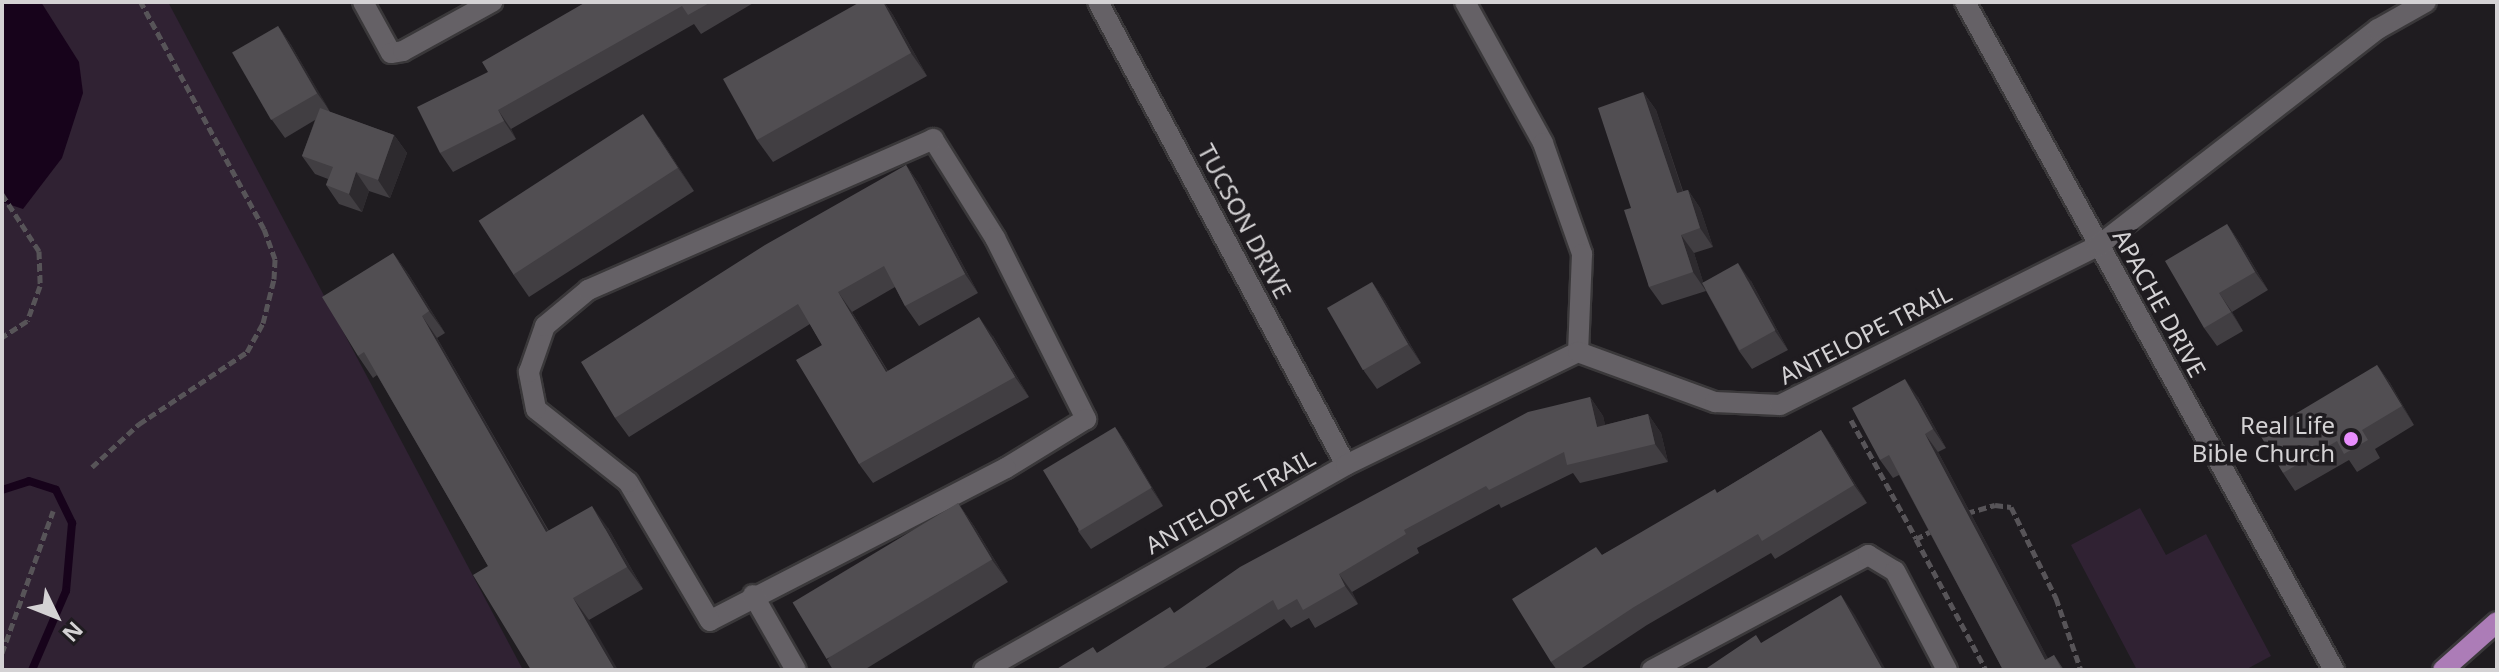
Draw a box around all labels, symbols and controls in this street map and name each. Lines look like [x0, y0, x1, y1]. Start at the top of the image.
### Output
street label: TUCSON DRIVE [1192, 139, 1298, 303]
street label: APACHE DRIVE [2108, 224, 2212, 382]
street label: ANTELOPE TRAIL [1774, 278, 1956, 390]
place label: Real Life Bible Church [2192, 411, 2335, 467]
marker: Real Life Bible Church [2342, 430, 2360, 448]
street label: ANTELOPE TRAIL [1140, 442, 1320, 560]
north arrow [16, 576, 96, 656]
text: N [56, 616, 91, 649]

